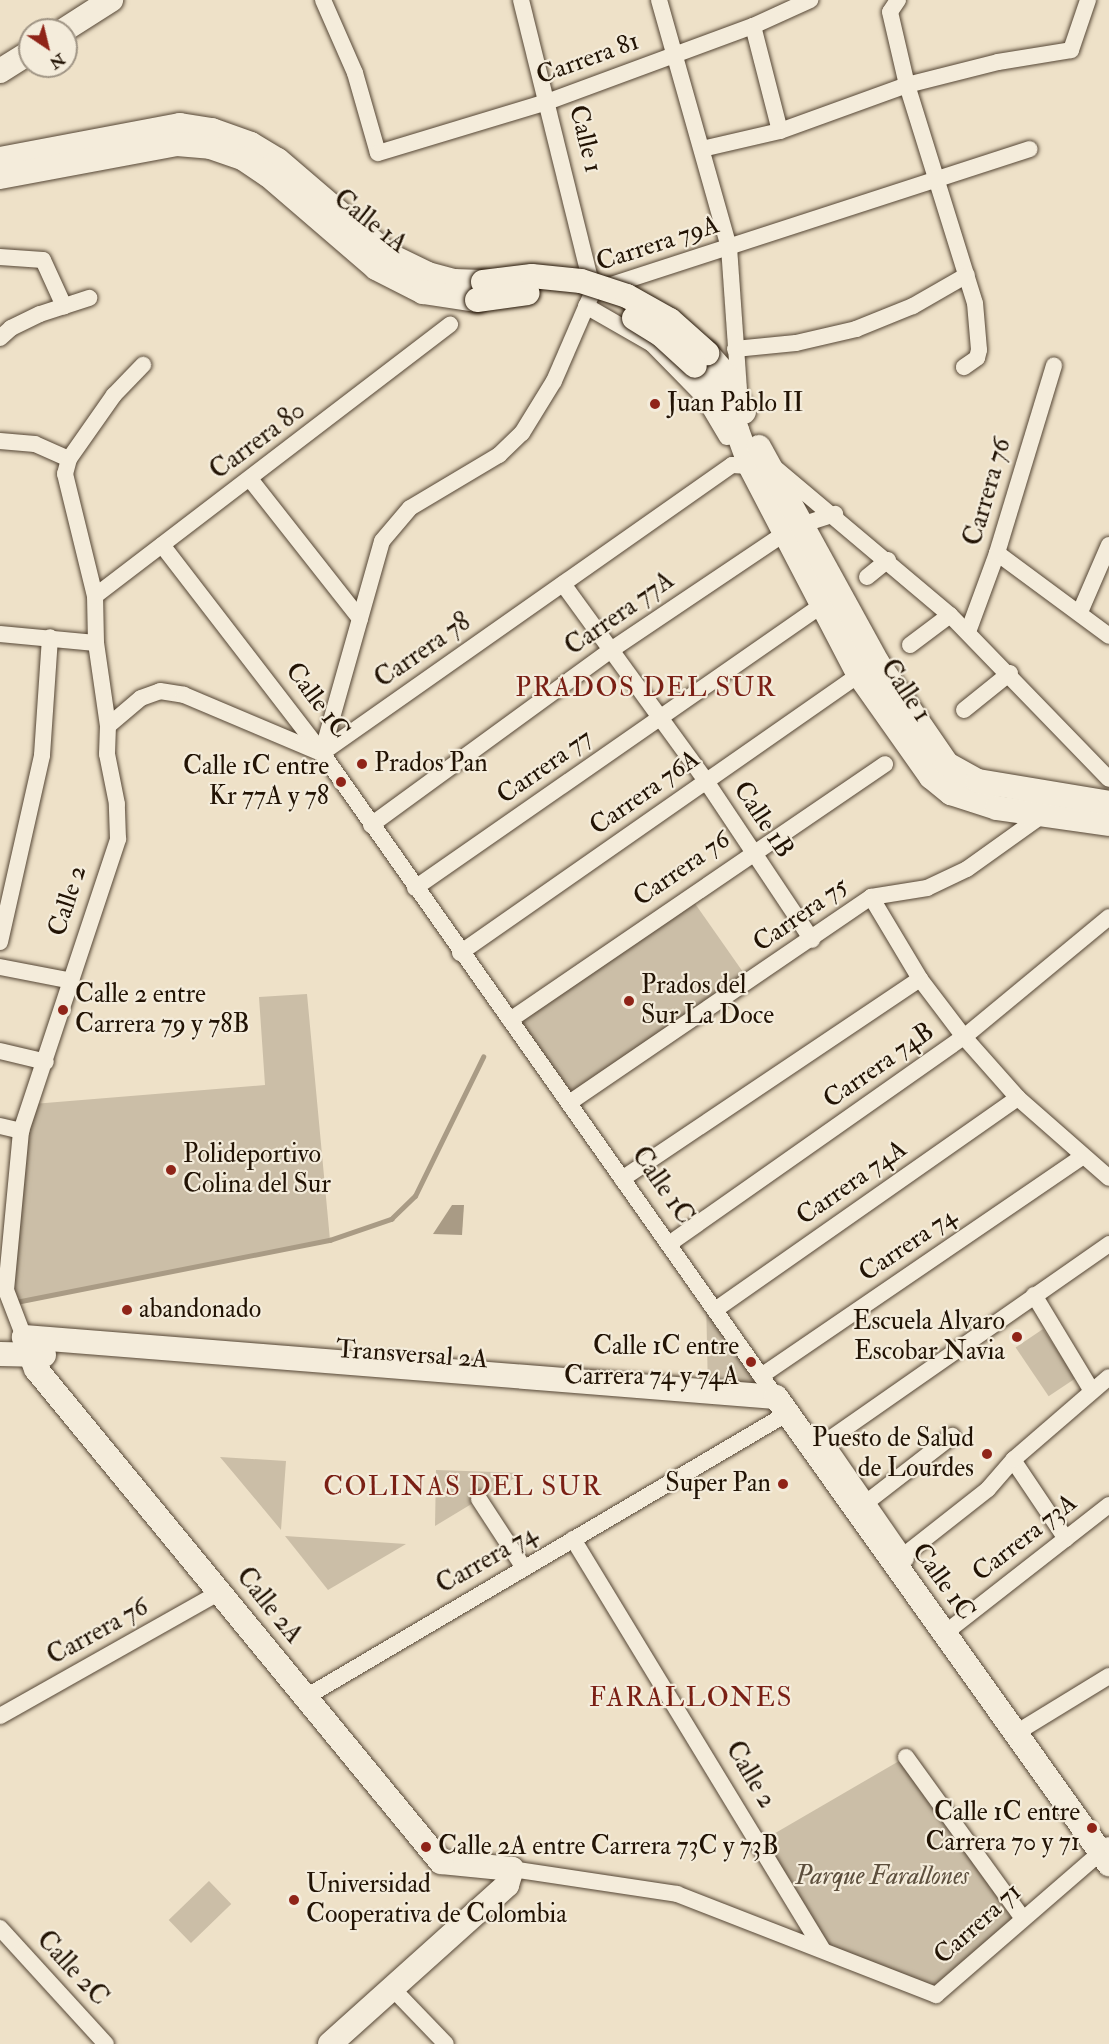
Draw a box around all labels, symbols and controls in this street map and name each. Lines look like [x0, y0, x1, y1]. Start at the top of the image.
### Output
north arrow [18, 18, 78, 78]
street label: Carrera 81 [532, 26, 644, 92]
text: N [46, 49, 69, 73]
street label: Calle 1 [562, 102, 608, 176]
street label: Calle 1A [327, 184, 413, 260]
street label: Carrera 79A [593, 209, 723, 279]
place label: Juan Pablo II [667, 388, 803, 420]
street label: Carrera 80 [204, 395, 312, 487]
marker: Juan Pablo II [648, 397, 662, 411]
street label: Carrera 76 [958, 435, 1018, 549]
street label: Carrera 77A [559, 565, 681, 663]
street label: Carrera 78 [369, 607, 477, 695]
street label: Calle 1 [873, 654, 937, 728]
street label: Calle 1C [278, 657, 356, 745]
district label: PRADOS DEL SUR [515, 672, 777, 704]
street label: Carrera 77 [491, 723, 599, 811]
street label: Carrera 76A [584, 744, 706, 842]
place label: Prados Pan [374, 748, 488, 780]
place label: Calle 1C entre Kr 77A y 78 [183, 751, 329, 812]
marker: Prados Pan [355, 757, 369, 771]
marker: Calle 1C entre Kr 77A y 78 [334, 775, 348, 789]
street label: Calle 1B [726, 776, 800, 864]
street label: Carrera 76 [628, 824, 736, 914]
street label: Calle 2 [42, 862, 94, 940]
street label: Carrera 75 [747, 871, 855, 959]
place label: Prados del Sur La Doce [641, 970, 774, 1032]
place label: Calle 2 entre Carrera 79 y 78B [75, 979, 249, 1040]
marker: Prados del Sur La Doce [622, 994, 636, 1008]
marker: Calle 2 entre Carrera 79 y 78B [56, 1003, 70, 1017]
street label: Carrera 74B [818, 1017, 940, 1115]
street label: Carrera 74A [791, 1134, 913, 1232]
place label: Polideportivo Colina del Sur [183, 1139, 331, 1200]
street label: Calle 1C [624, 1141, 700, 1231]
marker: Polideportivo Colina del Sur [164, 1163, 178, 1177]
street label: Carrera 74 [853, 1201, 963, 1289]
place label: abandonado [139, 1294, 261, 1326]
marker: abandonado [120, 1303, 134, 1317]
place label: Escuela Alvaro Escobar Navia [853, 1306, 1005, 1368]
marker: Escuela Alvaro Escobar Navia [1010, 1330, 1024, 1344]
place label: Calle 1C entre Carrera 74 y 74A [564, 1331, 739, 1392]
street label: Transversal 2A [335, 1334, 489, 1376]
marker: Calle 1C entre Carrera 74 y 74A [744, 1355, 758, 1369]
place label: Puesto de Salud de Lourdes [812, 1423, 974, 1484]
marker: Puesto de Salud de Lourdes [978, 1445, 996, 1463]
place label: Super Pan [665, 1468, 771, 1500]
district label: COLINAS DEL SUR [323, 1471, 603, 1503]
marker: Super Pan [776, 1477, 790, 1491]
street label: Carrera 73A [967, 1488, 1083, 1588]
street label: Carrera 74 [431, 1519, 543, 1601]
street label: Calle 1C [905, 1537, 981, 1627]
street label: Calle 2A [229, 1562, 309, 1650]
street label: Carrera 76 [42, 1592, 154, 1672]
district label: FARALLONES [589, 1682, 793, 1714]
street label: Calle 2 [718, 1736, 782, 1814]
place label: Calle 1C entre Carrera 70 y 71 [926, 1797, 1080, 1858]
marker: Calle 1C entre Carrera 70 y 71 [1085, 1821, 1099, 1835]
place label: Calle 2A entre Carrera 73C y 73B [438, 1831, 779, 1863]
marker: Calle 2A entre Carrera 73C y 73B [419, 1840, 433, 1854]
park label: Parque Farallones [795, 1861, 969, 1893]
place label: Universidad Cooperativa de Colombia [306, 1869, 567, 1930]
street label: Carrera 71 [928, 1877, 1028, 1971]
marker: Universidad Cooperativa de Colombia [287, 1893, 301, 1907]
street label: Calle 2C [29, 1925, 115, 2013]

